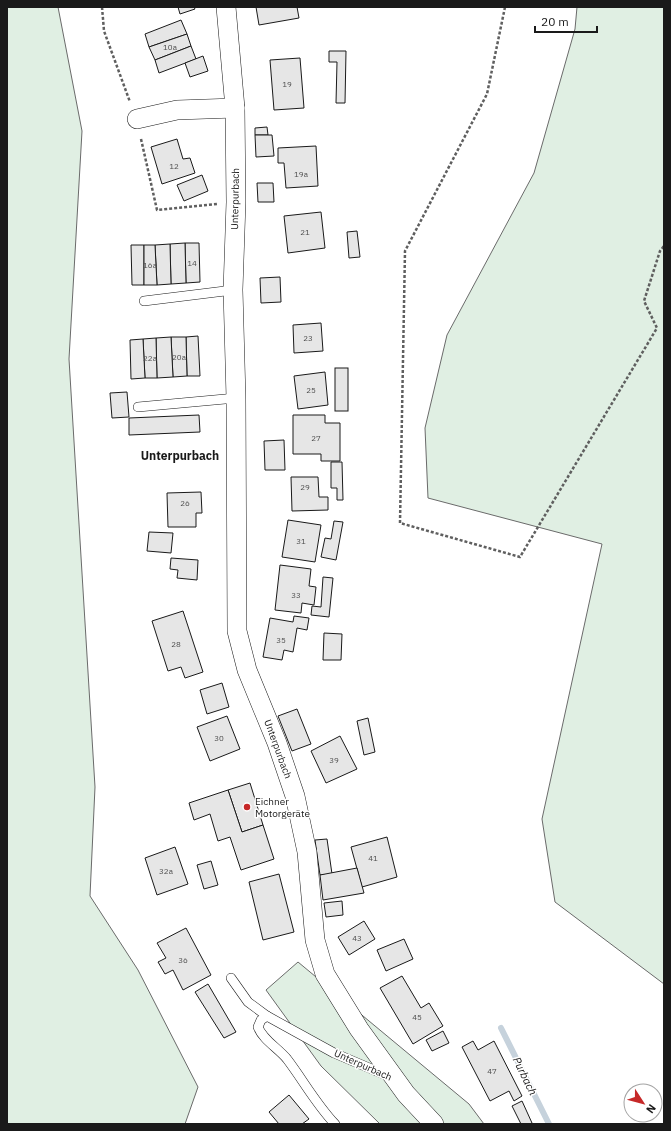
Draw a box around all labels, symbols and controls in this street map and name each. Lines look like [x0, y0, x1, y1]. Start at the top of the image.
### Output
scale bar [535, 8, 597, 34]
text: 20 m [541, 14, 569, 29]
house number: 10a [163, 42, 178, 52]
house number: 19 [282, 79, 292, 89]
house number: 12 [169, 161, 179, 171]
street label: Unterpurbach [228, 168, 242, 230]
house number: 19a [294, 169, 309, 179]
house number: 21 [300, 227, 310, 237]
house number: 14 [187, 258, 197, 268]
house number: 16a [143, 260, 158, 270]
house number: 23 [303, 333, 313, 343]
house number: 20a [172, 352, 187, 362]
house number: 22a [143, 353, 158, 363]
house number: 25 [306, 385, 316, 395]
house number: 27 [311, 433, 321, 443]
district label: Unterpurbach [141, 448, 219, 463]
house number: 29 [300, 482, 310, 492]
house number: 26 [180, 498, 190, 508]
house number: 31 [296, 536, 306, 546]
house number: 33 [291, 590, 301, 600]
house number: 35 [276, 635, 286, 645]
house number: 28 [171, 639, 181, 649]
street label: Unterpurbach [261, 718, 295, 780]
house number: 30 [214, 733, 224, 743]
house number: 39 [329, 755, 339, 765]
place label: Eichner Motorgeräte [255, 795, 310, 820]
marker: Eichner Motorgeräte [242, 802, 252, 812]
house number: 41 [368, 853, 378, 863]
house number: 32a [159, 866, 174, 876]
house number: 43 [352, 933, 362, 943]
house number: 36 [178, 955, 188, 965]
house number: 45 [412, 1012, 422, 1022]
street label: Unterpurbach [332, 1046, 394, 1084]
water label: Purbach [510, 1055, 540, 1097]
house number: 47 [487, 1066, 497, 1076]
north arrow [623, 1083, 663, 1123]
text: N [643, 1102, 659, 1116]

